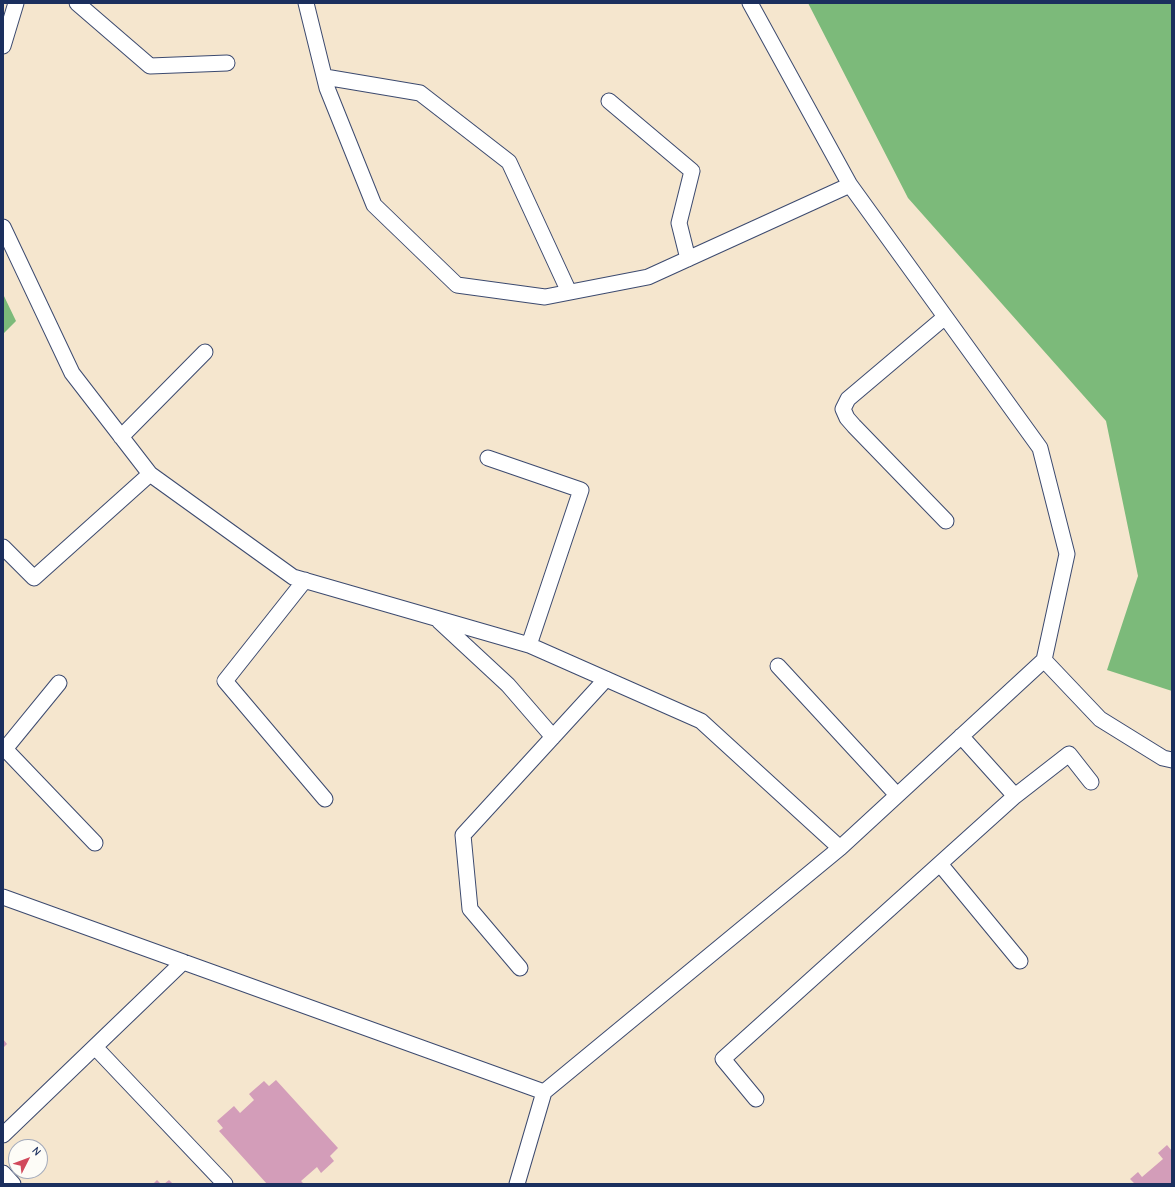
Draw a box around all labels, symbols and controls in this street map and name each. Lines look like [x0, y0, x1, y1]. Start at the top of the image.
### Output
north arrow [8, 1139, 48, 1179]
text: N [29, 1144, 44, 1158]

